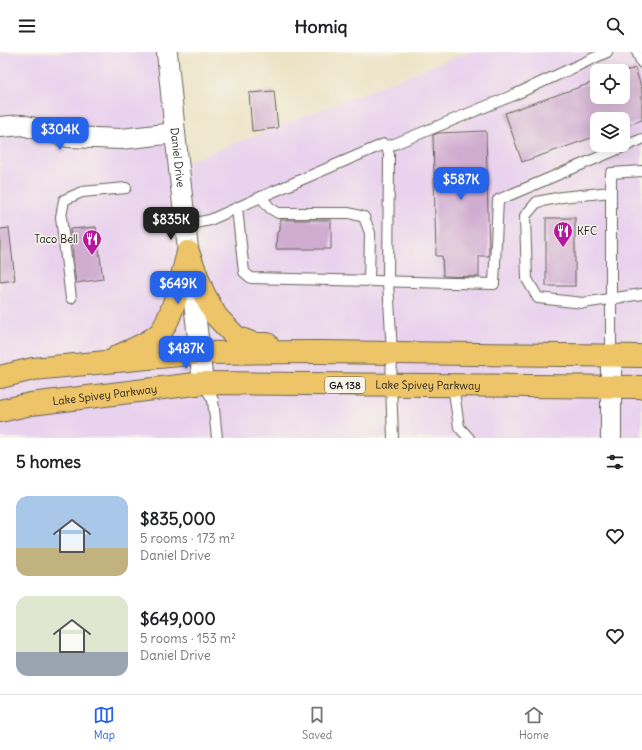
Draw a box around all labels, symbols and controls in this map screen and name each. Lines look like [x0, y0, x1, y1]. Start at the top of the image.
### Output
icon: menu [16, 15, 38, 37]
text: Homiq [295, 15, 347, 38]
icon: search [604, 15, 626, 37]
map controls [590, 64, 630, 152]
button: locate [590, 64, 630, 104]
button: layers [590, 112, 630, 152]
pin: $304K [32, 117, 88, 151]
text: $304K [41, 121, 79, 138]
street label: Daniel Drive [168, 127, 188, 188]
pin: $587K [433, 167, 489, 201]
text: $587K [443, 171, 479, 188]
pin: $835K [143, 207, 199, 241]
text: $835K [152, 211, 190, 228]
restaurant icon: KFC [552, 220, 574, 248]
place label: KFC [577, 224, 597, 238]
restaurant icon: Taco Bell [81, 228, 103, 256]
place label: Taco Bell [34, 232, 78, 246]
pin: $649K [150, 271, 206, 305]
text: $649K [159, 275, 197, 292]
pin: $487K [158, 336, 214, 370]
text: $487K [168, 340, 204, 357]
road number: GA 138 [325, 377, 365, 393]
street label: Lake Spivey Parkway [375, 378, 481, 393]
street label: Lake Spivey Parkway [52, 382, 158, 408]
text: 5 homes [16, 451, 81, 473]
icon: filters [604, 451, 626, 473]
text: $835,000 [140, 508, 216, 530]
icon: home [48, 512, 96, 560]
icon: heart [604, 525, 626, 547]
text: 5 rooms · 173 m² [140, 530, 235, 547]
text: Daniel Drive [140, 547, 211, 564]
text: $649,000 [140, 608, 216, 630]
icon: home [48, 612, 96, 660]
icon: heart [604, 625, 626, 647]
text: 5 rooms · 153 m² [140, 630, 236, 647]
text: Daniel Drive [140, 647, 211, 664]
tab: Map [93, 704, 115, 742]
tab: Saved [302, 704, 332, 742]
tab: Home [519, 704, 549, 742]

